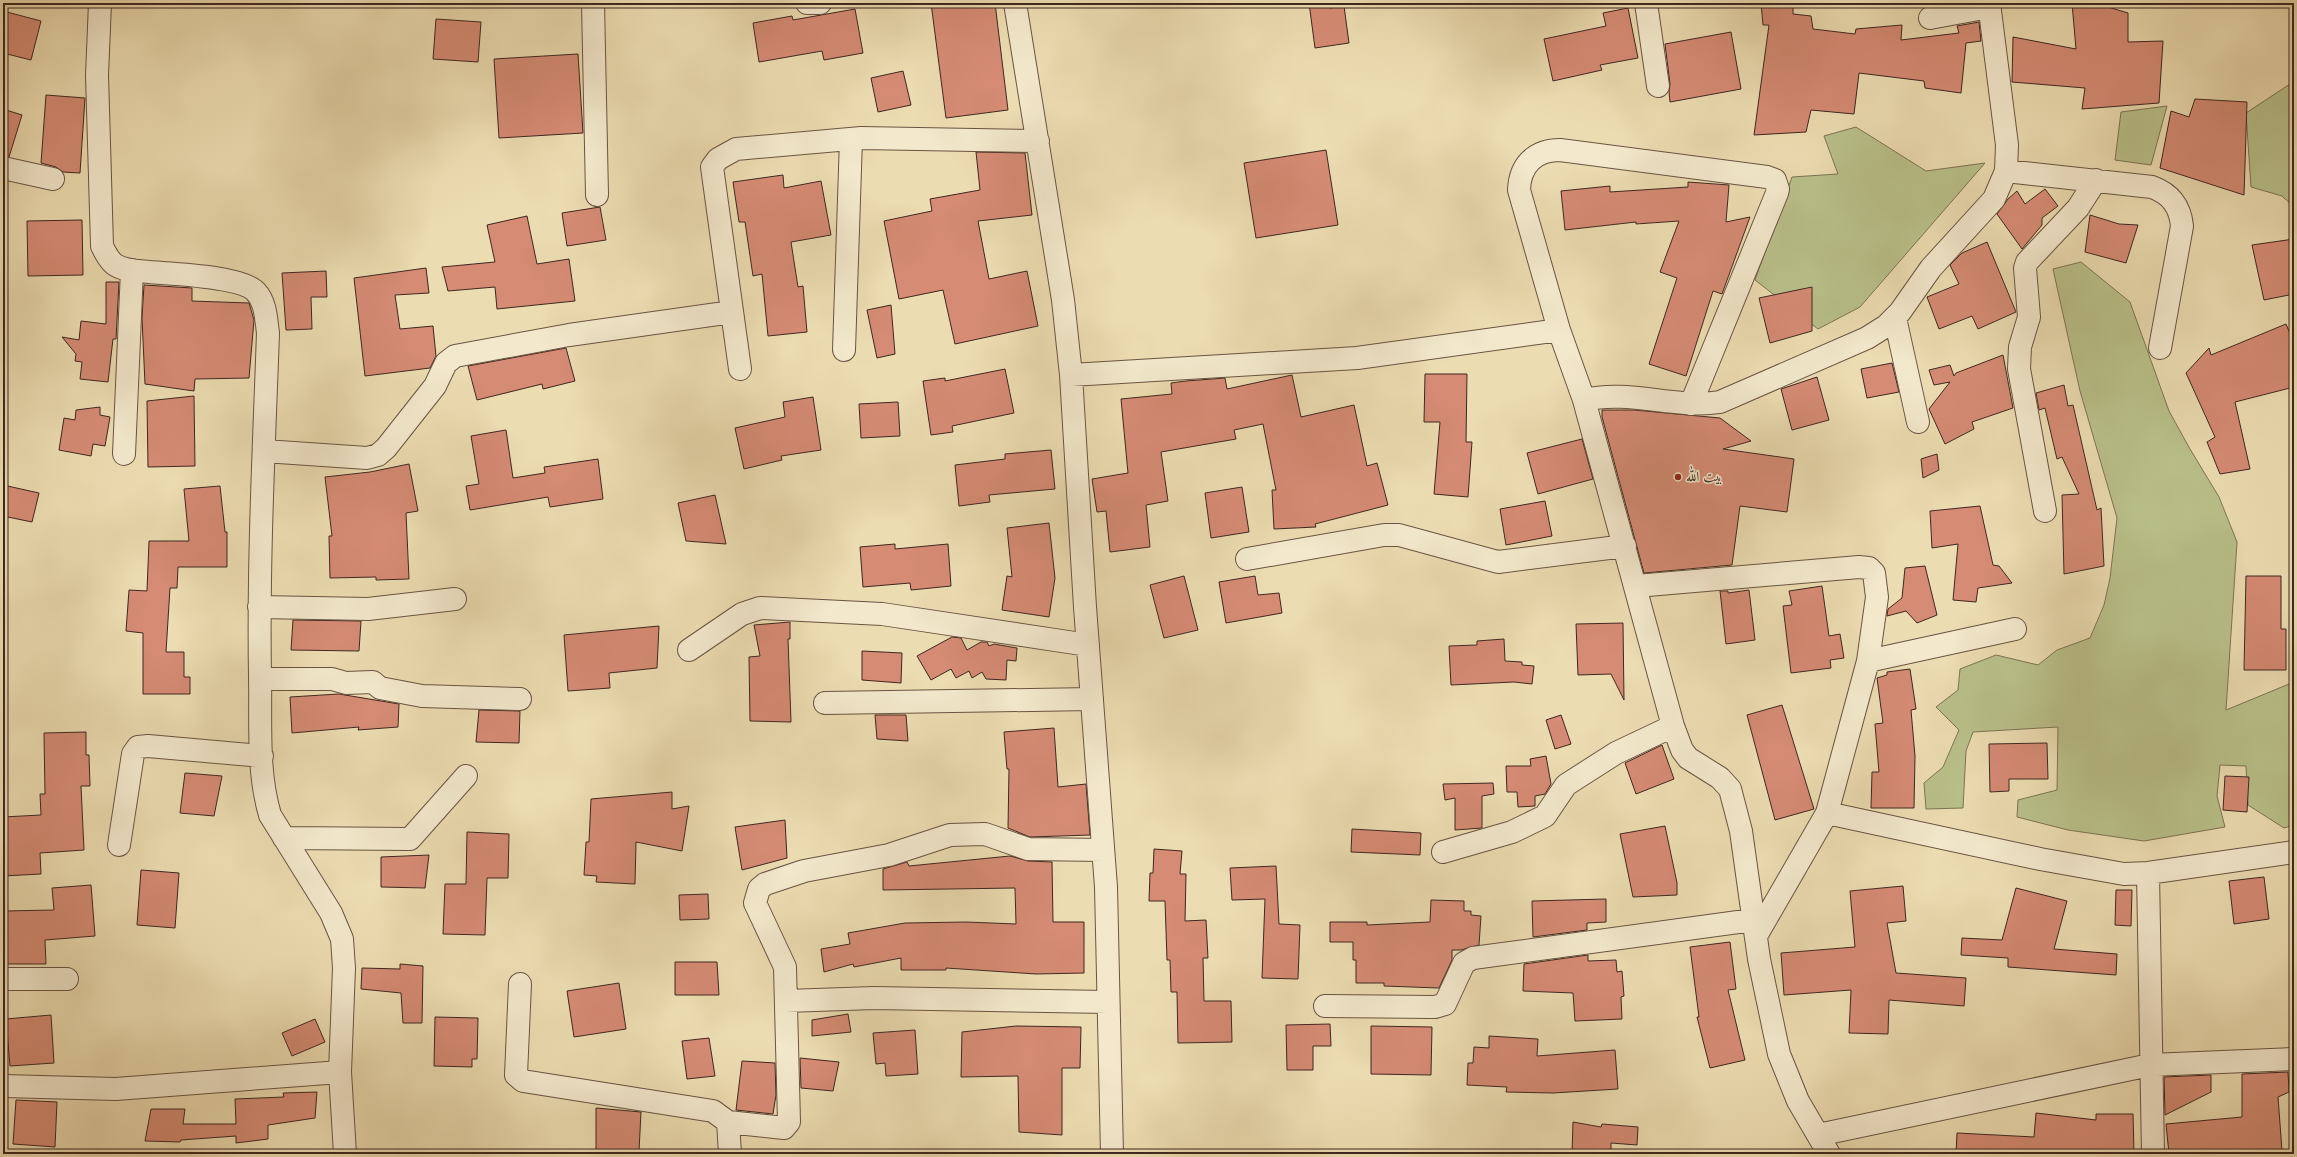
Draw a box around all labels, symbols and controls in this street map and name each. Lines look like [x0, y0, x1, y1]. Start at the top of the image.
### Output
place label: بيت الله [1686, 465, 1722, 485]
marker: بيت الله [1673, 472, 1683, 482]

